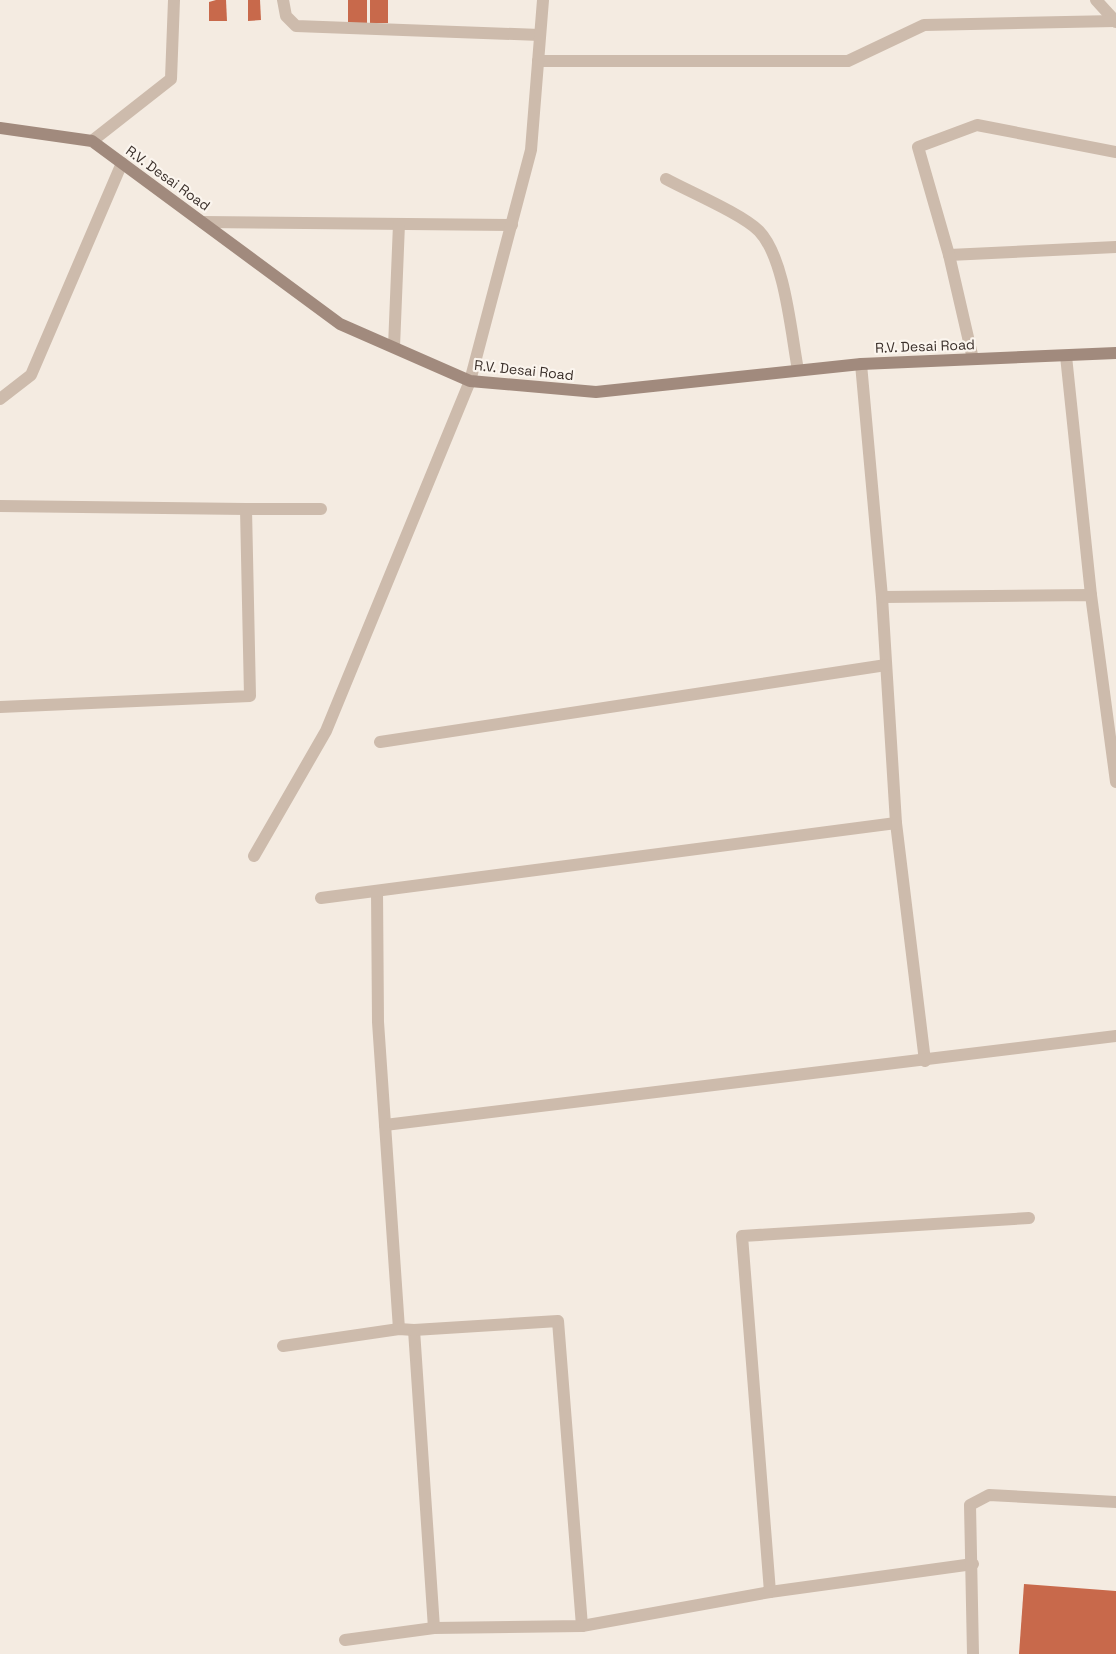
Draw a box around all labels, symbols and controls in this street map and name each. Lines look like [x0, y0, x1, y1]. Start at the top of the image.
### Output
street label: R.V. Desai Road [122, 141, 214, 215]
street label: R.V. Desai Road [875, 335, 975, 357]
street label: R.V. Desai Road [473, 356, 575, 384]

